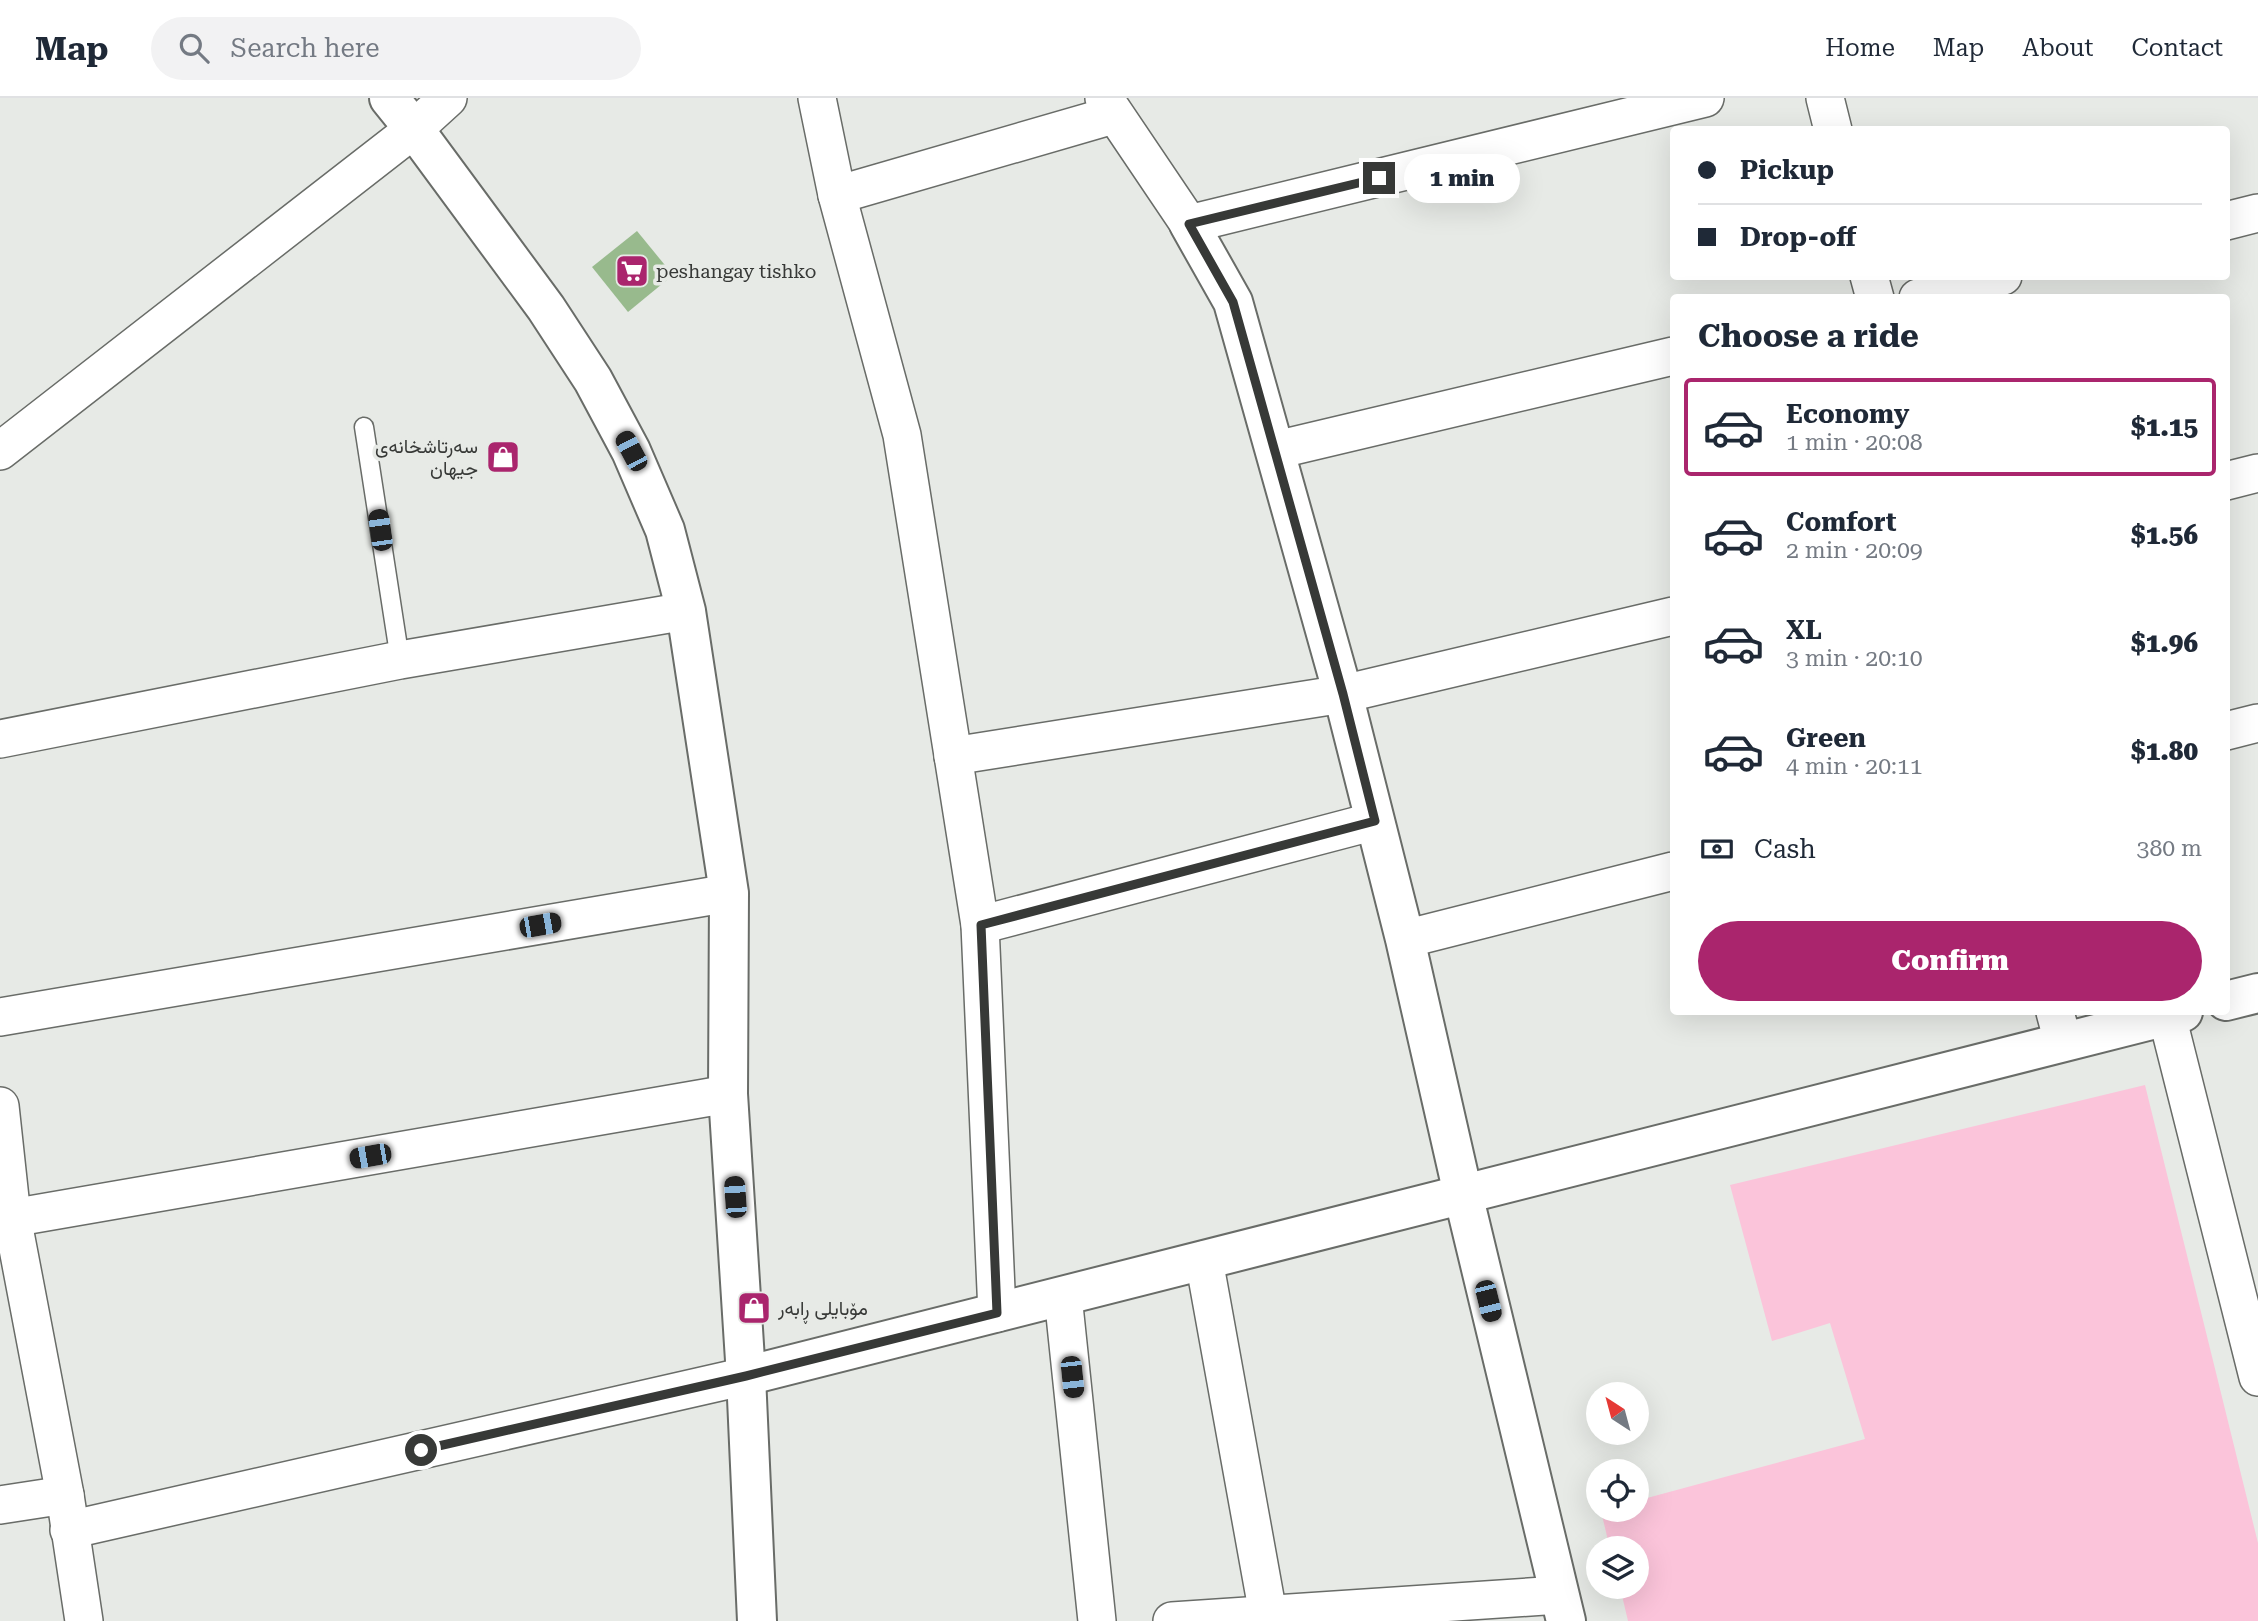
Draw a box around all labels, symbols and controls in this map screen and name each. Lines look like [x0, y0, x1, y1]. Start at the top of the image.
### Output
search box [151, 17, 641, 80]
text: Map [35, 29, 109, 68]
icon: search [175, 29, 213, 67]
text: Search here [231, 33, 380, 63]
text: Home [1825, 34, 1895, 62]
text: Map [1933, 34, 1984, 62]
text: About [2022, 34, 2093, 62]
text: Contact [2131, 34, 2223, 62]
callout: 1 min [1404, 154, 1519, 202]
text: Pickup [1740, 155, 1834, 185]
route end [1363, 162, 1395, 194]
text: 1 min [1430, 165, 1494, 192]
text: Drop-off [1740, 222, 1856, 252]
supermarket icon: peshangay tishko [613, 252, 651, 290]
place label: peshangay tishko [656, 260, 816, 283]
text: Choose a ride [1698, 317, 1919, 355]
icon: car [1702, 396, 1765, 459]
text: Economy [1786, 399, 1909, 429]
text: $1.15 [2131, 412, 2198, 442]
car [612, 428, 651, 474]
text: 1 min · 20:08 [1786, 429, 1923, 456]
place label: سەرتاشخانەی جیهان [375, 435, 478, 480]
shop icon: سەرتاشخانەی جیهان [484, 438, 522, 476]
icon: car [1702, 504, 1765, 567]
text: Comfort [1786, 507, 1896, 537]
car [367, 508, 394, 552]
text: $1.56 [2131, 520, 2198, 550]
text: 2 min · 20:09 [1786, 537, 1923, 564]
icon: car [1702, 612, 1765, 675]
text: XL [1786, 615, 1822, 645]
text: $1.96 [2131, 628, 2198, 658]
text: 3 min · 20:10 [1786, 645, 1923, 672]
icon: car [1702, 720, 1765, 783]
text: Green [1786, 723, 1866, 753]
text: $1.80 [2131, 736, 2198, 766]
text: 4 min · 20:11 [1786, 753, 1923, 780]
icon: cash [1698, 830, 1736, 868]
text: Cash [1754, 834, 1816, 864]
text: 380 m [2137, 835, 2202, 862]
car [518, 911, 563, 939]
button: Confirm [1698, 921, 2202, 1001]
car [348, 1142, 393, 1170]
car [724, 1175, 747, 1219]
car [1473, 1278, 1504, 1324]
shop icon: مۆبایلی ڕابەر [735, 1289, 773, 1327]
place label: مۆبایلی ڕابەر [777, 1297, 868, 1324]
car [1060, 1355, 1085, 1399]
north arrow [1586, 1382, 1648, 1446]
map controls [1586, 1382, 1649, 1599]
route start [405, 1434, 437, 1466]
button: locate [1586, 1459, 1649, 1522]
button: layers [1586, 1536, 1649, 1599]

